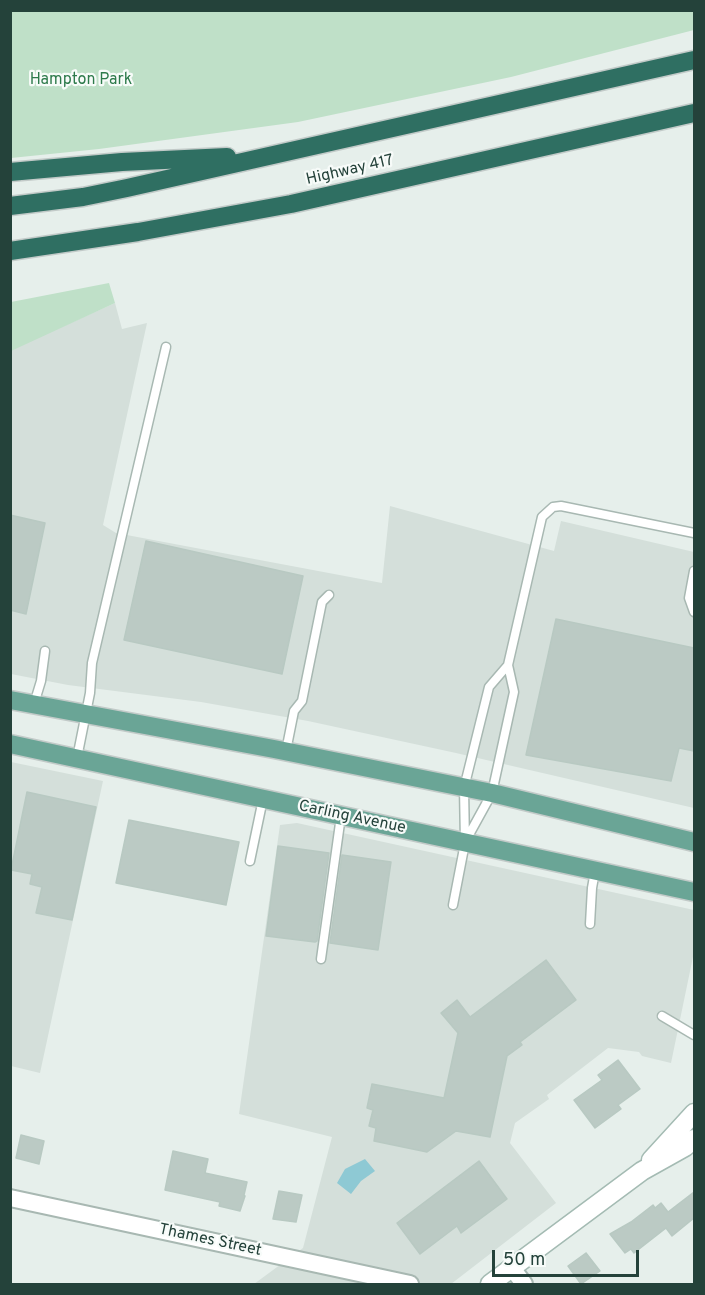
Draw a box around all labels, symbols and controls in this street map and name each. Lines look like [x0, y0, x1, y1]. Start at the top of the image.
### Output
park label: Hampton Park [30, 71, 132, 91]
street label: Highway 417 [304, 152, 396, 190]
street label: Carling Avenue [297, 797, 407, 839]
street label: Thames Street [157, 1221, 263, 1261]
scale bar [495, 1238, 642, 1276]
text: 50 m [503, 1249, 545, 1272]

